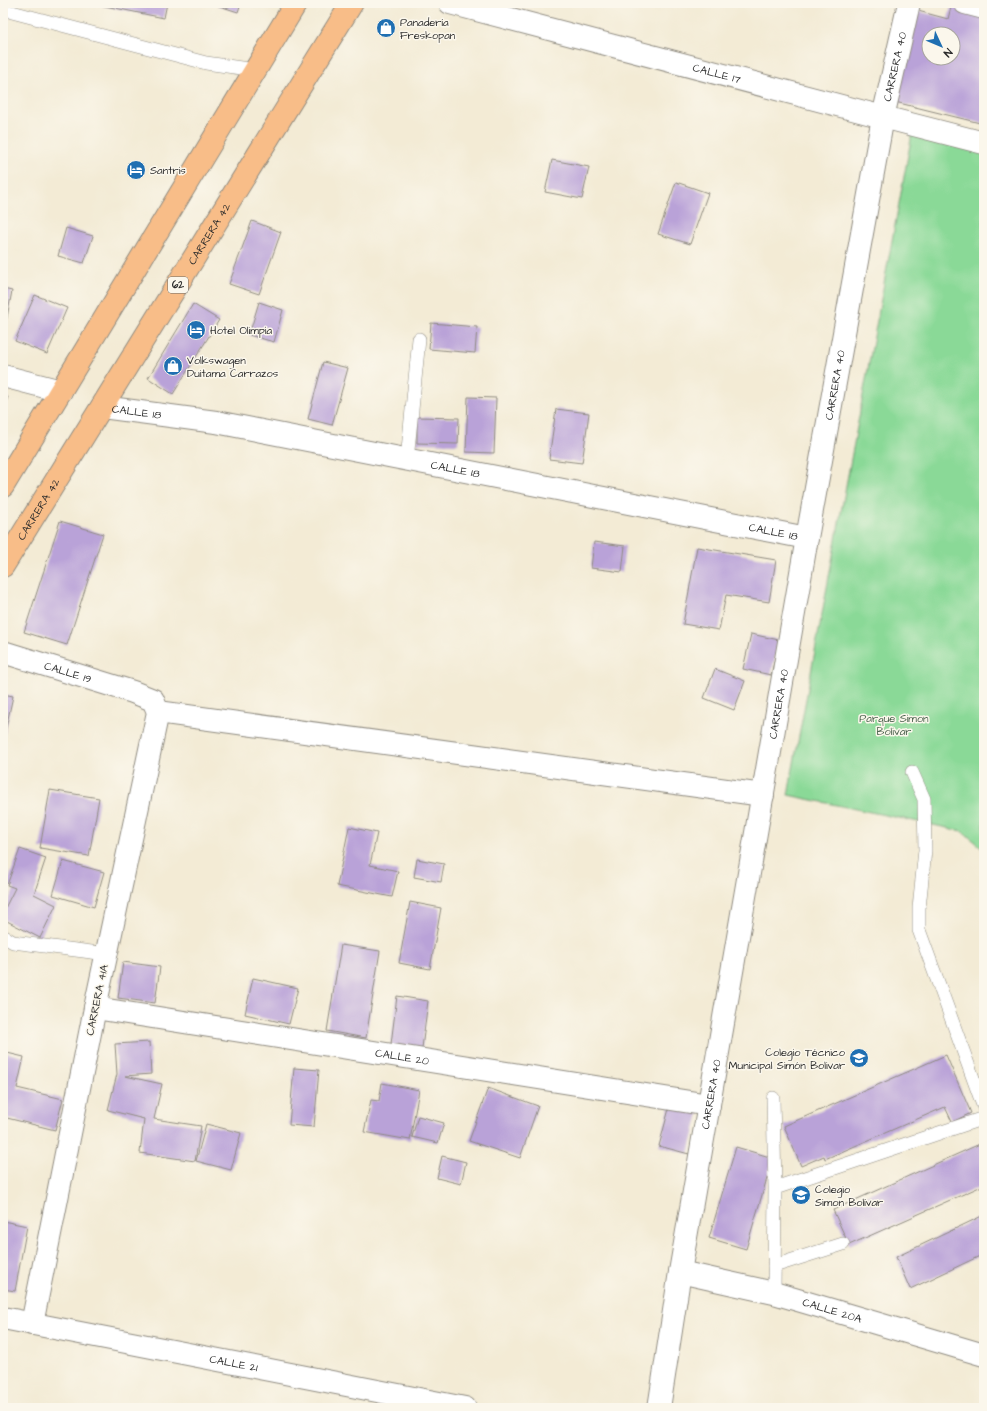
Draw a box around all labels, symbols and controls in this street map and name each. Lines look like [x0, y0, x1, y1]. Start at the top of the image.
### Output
place label: Panadería Freskopan [400, 15, 456, 43]
shop icon: Panadería Freskopan [375, 17, 397, 39]
north arrow [921, 26, 961, 66]
street label: CARRERA 40 [879, 30, 910, 103]
text: N [940, 45, 956, 60]
street label: CALLE 17 [691, 60, 743, 87]
hotel icon: Santris [125, 159, 147, 181]
place label: Santris [150, 163, 186, 178]
street label: CARRERA 42 [184, 199, 234, 267]
road number: 62 [168, 277, 188, 293]
hotel icon: Hotel Olimpia [185, 319, 207, 341]
place label: Hotel Olimpia [210, 323, 272, 338]
street label: CARRERA 40 [821, 349, 848, 421]
place label: Volkswagen Duitama Carrazos [187, 353, 279, 381]
shop icon: Volkswagen Duitama Carrazos [162, 355, 184, 377]
street label: CALLE 18 [111, 401, 162, 422]
street label: CALLE 18 [430, 457, 481, 481]
street label: CARRERA 42 [13, 475, 64, 543]
street label: CALLE 18 [748, 519, 799, 544]
street label: CALLE 19 [43, 658, 93, 686]
street label: CARRERA 40 [765, 668, 792, 740]
park label: Parque Simon Bolivar [859, 711, 929, 739]
street label: CARRERA 41A [82, 963, 112, 1037]
street label: CALLE 20 [374, 1045, 430, 1068]
place label: Colegio Técnico Municipal Simón Bolivar [729, 1045, 846, 1073]
school or university icon: Colegio Técnico Municipal Simón Bolivar [848, 1047, 870, 1069]
street label: CARRERA 40 [697, 1058, 724, 1130]
place label: Colegio Simon Bolívar [815, 1182, 883, 1210]
school or university icon: Colegio Simon Bolívar [790, 1184, 812, 1206]
street label: CALLE 20A [801, 1294, 864, 1326]
street label: CALLE 21 [208, 1351, 260, 1375]

